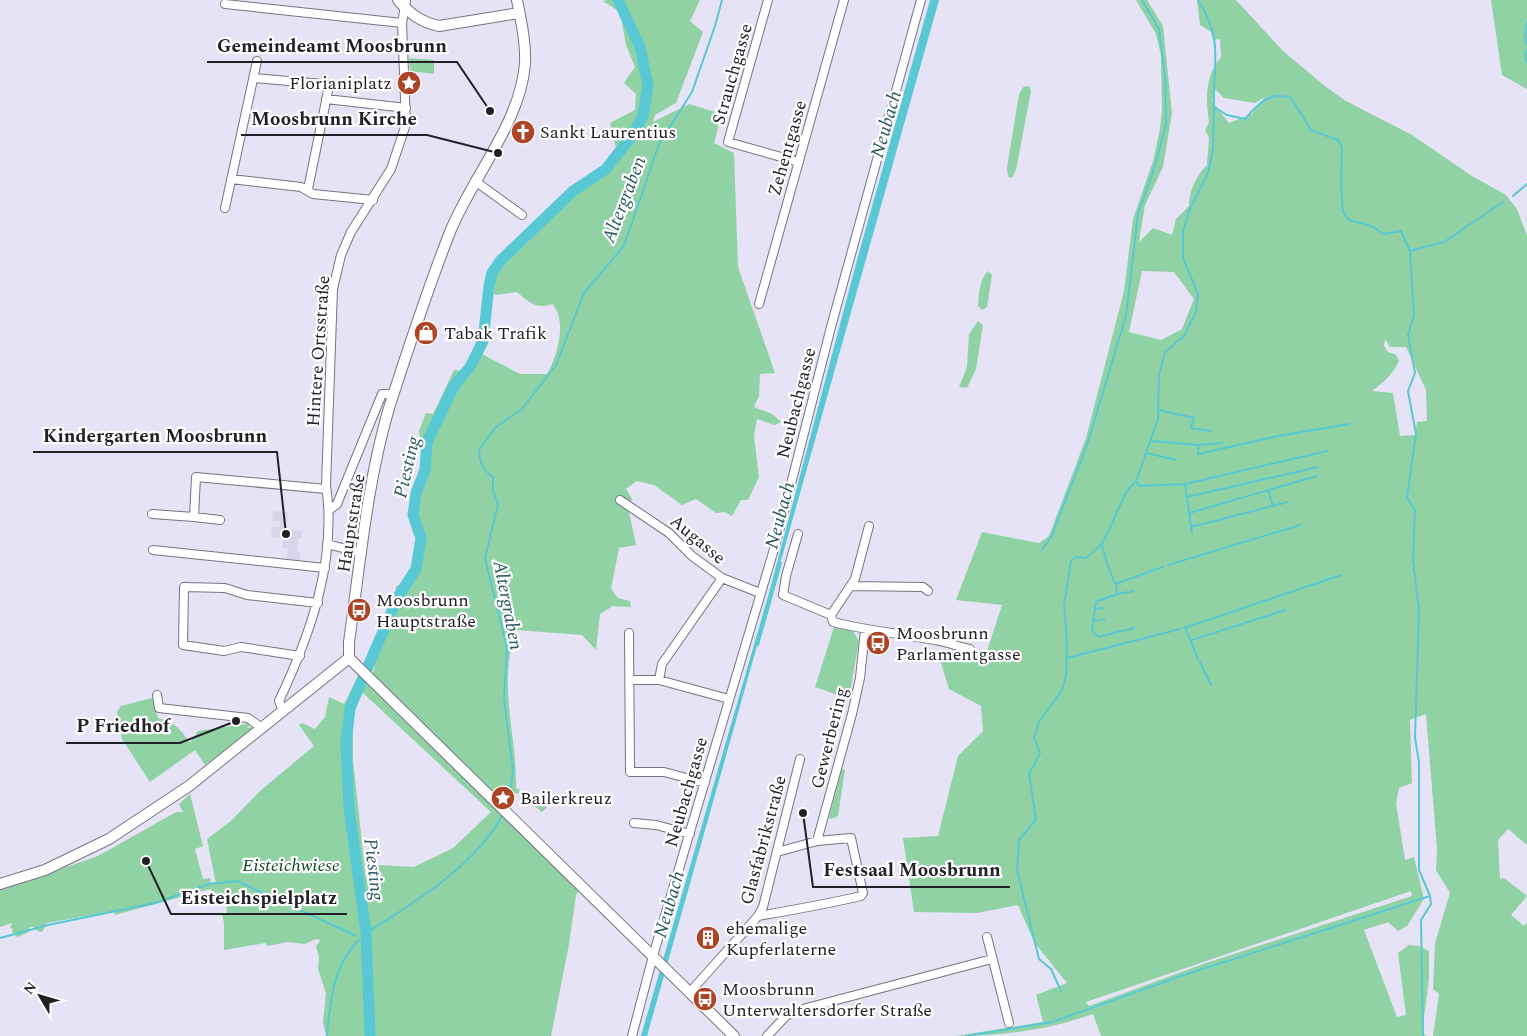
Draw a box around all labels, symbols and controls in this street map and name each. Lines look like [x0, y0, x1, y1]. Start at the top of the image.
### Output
street label: Strauchgasse [705, 20, 760, 128]
callout: Gemeindeamt Moosbrunn [207, 28, 457, 62]
text: Gemeindeamt Moosbrunn [217, 32, 447, 61]
place label: Florianiplatz [289, 70, 392, 97]
place icon: Florianiplatz [396, 70, 422, 96]
water label: Neubach [863, 87, 910, 161]
street label: Zehentgasse [761, 97, 814, 199]
callout: Moosbrunn Kirche [241, 101, 427, 135]
text: Moosbrunn Kirche [251, 105, 417, 134]
church icon: Sankt Laurentius [510, 119, 536, 145]
place label: Sankt Laurentius [540, 119, 676, 146]
water label: Altergraben [594, 152, 654, 248]
street label: Hintere Ortsstraße [300, 274, 337, 428]
shop icon: Tabak Trafik [413, 320, 439, 346]
place label: Tabak Trafik [444, 320, 547, 347]
street label: Neubachgasse [770, 345, 823, 462]
callout: Kindergarten Moosbrunn [33, 418, 277, 452]
text: Kindergarten Moosbrunn [43, 422, 267, 451]
water label: Piesting [386, 433, 429, 501]
street label: Hauptstraße [330, 472, 373, 575]
water label: Neubach [758, 478, 803, 552]
street label: Augasse [664, 508, 732, 571]
water label: Altergraben [484, 557, 530, 652]
place label: Moosbrunn Hauptstraße [376, 587, 476, 635]
bus stop icon: Moosbrunn Hauptstraße [346, 597, 372, 623]
place label: Moosbrunn Parlamentgasse [896, 620, 1021, 668]
bus stop icon: Moosbrunn Parlamentgasse [865, 630, 891, 656]
street label: Gewerbering [804, 684, 855, 792]
callout: P Friedhof [66, 709, 180, 743]
text: P Friedhof [76, 712, 171, 741]
street label: Neubachgasse [658, 734, 715, 851]
street label: Glasfabrikstraße [733, 772, 794, 908]
place icon: Bailerkreuz [490, 785, 516, 811]
place label: Bailerkreuz [520, 785, 612, 812]
water label: Piesting [355, 836, 392, 902]
park label: Eisteichwiese [242, 852, 340, 879]
callout: Festsaal Moosbrunn [813, 853, 1010, 887]
text: Festsaal Moosbrunn [823, 856, 1001, 885]
water label: Neubach [646, 867, 693, 941]
callout: Eisteichspielplatz [171, 880, 347, 914]
text: Eisteichspielplatz [181, 884, 337, 913]
place label: ehemalige Kupferlaterne [726, 915, 836, 963]
building icon: ehemalige Kupferlaterne [695, 925, 721, 951]
north arrow [15, 971, 65, 1021]
place label: Moosbrunn Unterwaltersdorfer Straße [722, 976, 932, 1024]
text: N [18, 977, 42, 999]
bus stop icon: Moosbrunn Unterwaltersdorfer Straße [692, 986, 718, 1012]

